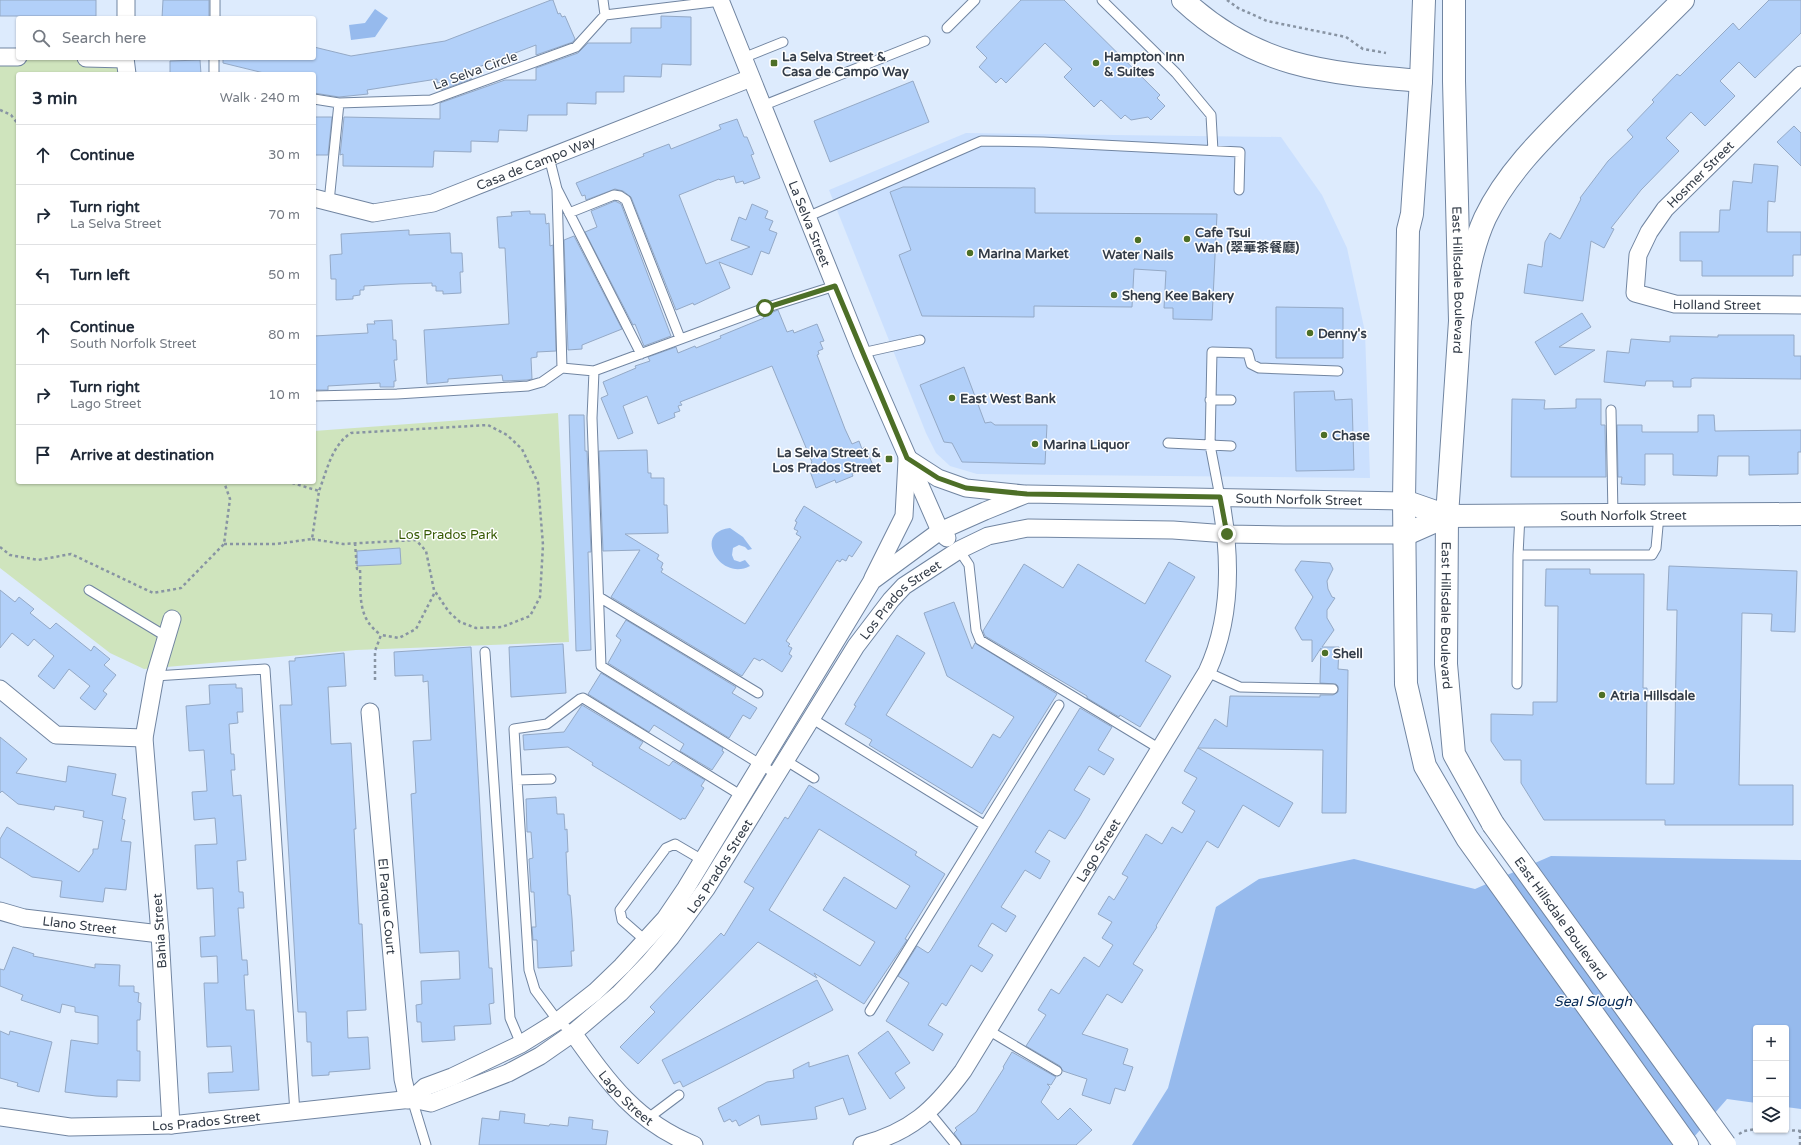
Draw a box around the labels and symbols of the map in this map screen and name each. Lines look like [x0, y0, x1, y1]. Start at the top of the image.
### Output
street label: La Selva Circle [431, 48, 520, 94]
place label: La Selva Street & Casa de Campo Way [782, 49, 909, 80]
place label: Hampton Inn & Suites [1104, 49, 1185, 80]
marker: La Selva Street & Casa de Campo Way [769, 58, 779, 68]
marker: Hampton Inn & Suites [1091, 58, 1101, 68]
street label: Casa de Campo Way [474, 133, 598, 194]
street label: Hosmer Street [1664, 138, 1738, 212]
street label: La Selva Street [785, 179, 834, 269]
street label: East Hillsdale Boulevard [1448, 206, 1467, 354]
place label: Cafe Tsui Wah (翠華茶餐廳) [1195, 225, 1299, 256]
marker: Cafe Tsui Wah (翠華茶餐廳) [1182, 234, 1192, 244]
marker: Water Nails [1133, 235, 1143, 245]
place label: Marina Market [978, 246, 1069, 262]
place label: Water Nails [1103, 247, 1173, 263]
marker: Marina Market [965, 248, 975, 258]
place label: Sheng Kee Bakery [1122, 288, 1234, 304]
marker: Sheng Kee Bakery [1109, 290, 1119, 300]
street label: Holland Street [1673, 297, 1761, 314]
route start [756, 299, 774, 317]
place label: Denny's [1318, 326, 1367, 342]
marker: Denny's [1305, 328, 1315, 338]
place label: East West Bank [960, 391, 1056, 407]
marker: East West Bank [947, 393, 957, 403]
place label: Chase [1332, 428, 1370, 444]
marker: Chase [1319, 430, 1329, 440]
place label: Marina Liquor [1043, 437, 1130, 453]
marker: Marina Liquor [1030, 439, 1040, 449]
place label: La Selva Street & Los Prados Street [772, 445, 881, 476]
marker: La Selva Street & Los Prados Street [884, 454, 894, 464]
street label: South Norfolk Street [1235, 491, 1362, 509]
street label: South Norfolk Street [1560, 508, 1687, 524]
route end [1218, 525, 1236, 543]
park label: Los Prados Park [398, 527, 498, 543]
street label: East Hillsdale Boulevard [1437, 542, 1455, 690]
street label: Los Prados Street [857, 557, 944, 643]
place label: Shell [1333, 646, 1363, 662]
marker: Shell [1320, 648, 1330, 658]
place label: Atria Hillsdale [1610, 688, 1696, 704]
marker: Atria Hillsdale [1597, 690, 1607, 700]
street label: Los Prados Street [684, 816, 756, 917]
street label: Lago Street [1073, 816, 1124, 885]
street label: East Hillsdale Boulevard [1510, 854, 1610, 983]
street label: El Parque Court [374, 857, 399, 955]
street label: Bahia Street [149, 893, 171, 969]
street label: Llano Street [42, 913, 117, 938]
water label: Seal Slough [1554, 993, 1632, 1010]
street label: Lago Street [595, 1068, 656, 1129]
street label: Los Prados Street [152, 1108, 261, 1134]

